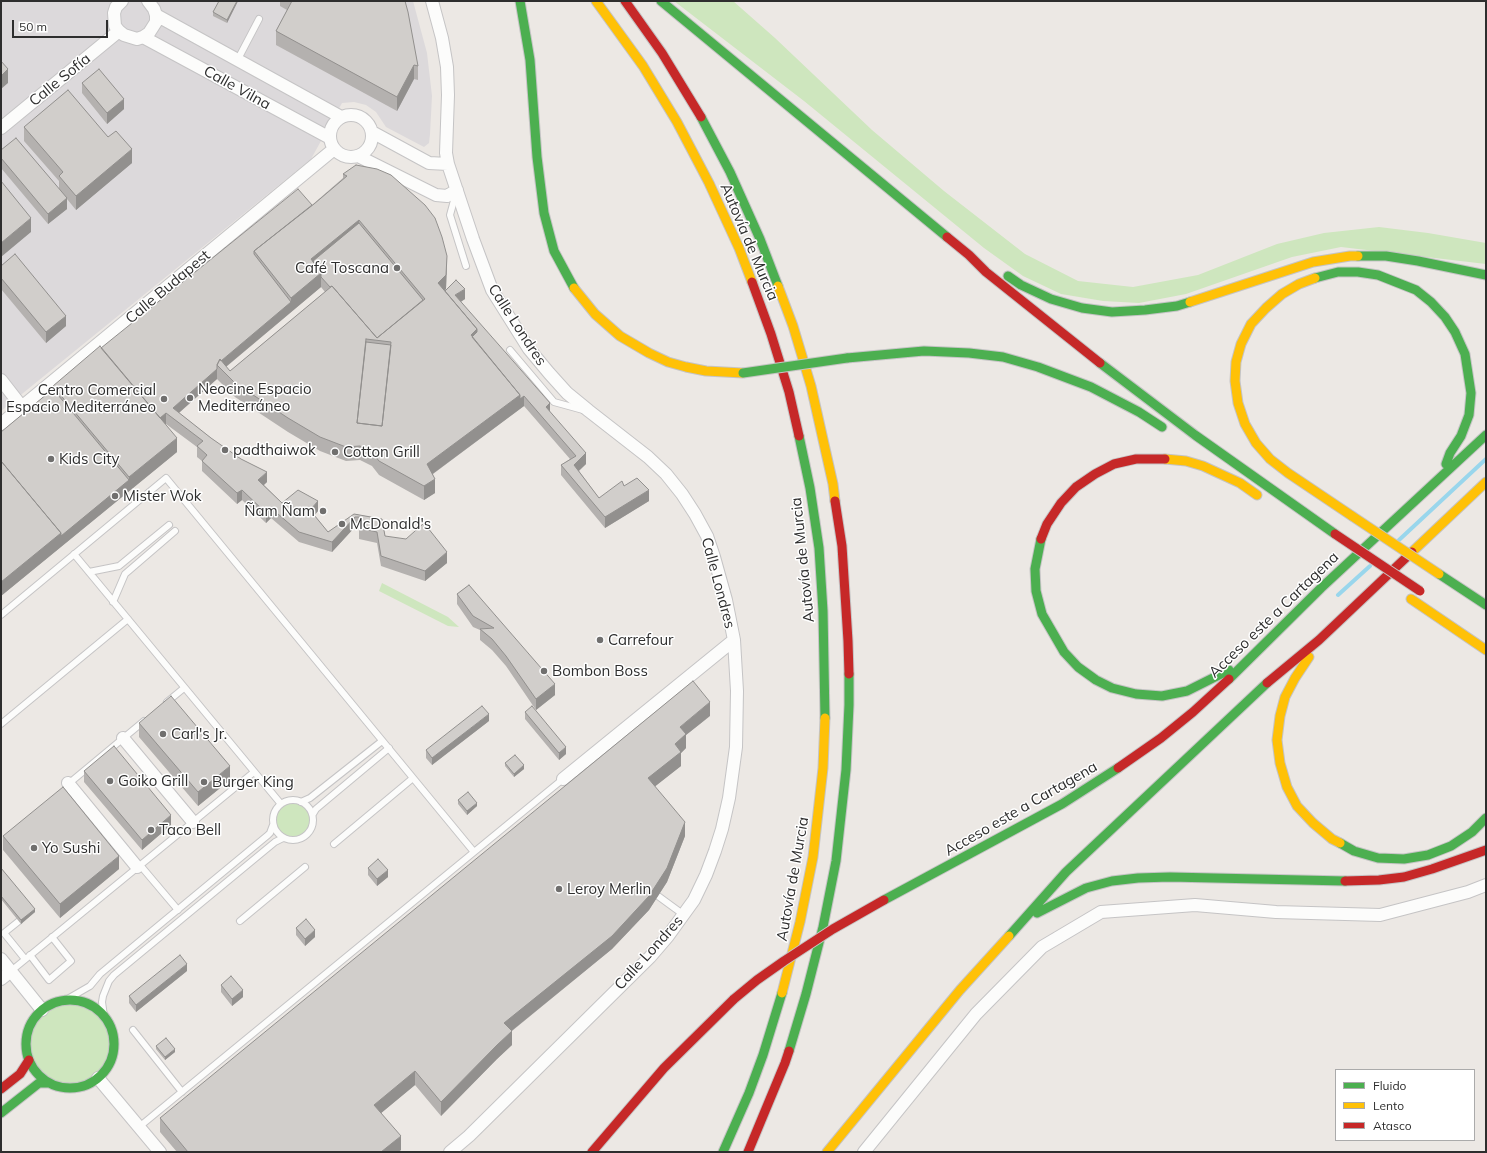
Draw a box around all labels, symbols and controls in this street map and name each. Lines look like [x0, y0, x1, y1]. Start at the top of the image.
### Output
scale bar [14, 12, 110, 38]
text: 50 m [19, 19, 47, 34]
street label: Calle Sofía [26, 50, 94, 110]
street label: Calle Vilna [200, 62, 274, 114]
street label: Autovía de Murcia [716, 181, 782, 303]
street label: Calle Budapest [122, 246, 214, 328]
place label: Café Toscana [295, 259, 389, 277]
marker: Café Toscana [392, 263, 402, 273]
street label: Calle Londres [484, 281, 550, 369]
place label: Neocine Espacio Mediterráneo [198, 380, 311, 415]
place label: Centro Comercial Espacio Mediterráneo [6, 381, 156, 416]
marker: Neocine Espacio Mediterráneo [185, 393, 195, 403]
marker: Centro Comercial Espacio Mediterráneo [159, 394, 169, 404]
place label: padthaiwok [233, 441, 316, 459]
place label: Cotton Grill [343, 443, 420, 461]
marker: padthaiwok [220, 445, 230, 455]
marker: Cotton Grill [330, 447, 340, 457]
place label: Kids City [59, 450, 120, 468]
marker: Kids City [46, 454, 56, 464]
place label: Mister Wok [123, 487, 202, 505]
marker: Mister Wok [110, 491, 120, 501]
street label: Autovía de Murcia [787, 497, 819, 623]
place label: Ñam Ñam [244, 502, 315, 520]
marker: Ñam Ñam [318, 506, 328, 516]
place label: McDonald's [350, 515, 431, 533]
marker: McDonald's [337, 519, 347, 529]
street label: Calle Londres [697, 535, 739, 631]
street label: Acceso este a Cartagena [1205, 548, 1343, 682]
place label: Carrefour [608, 631, 673, 649]
marker: Carrefour [595, 635, 605, 645]
place label: Bombon Boss [552, 662, 648, 680]
marker: Bombon Boss [539, 666, 549, 676]
place label: Carl's Jr. [171, 725, 227, 743]
marker: Carl's Jr. [158, 729, 168, 739]
street label: Acceso este a Cartagena [941, 758, 1101, 860]
place label: Goiko Grill [118, 772, 188, 790]
place label: Burger King [212, 773, 294, 791]
marker: Goiko Grill [105, 776, 115, 786]
marker: Burger King [199, 777, 209, 787]
street label: Autovía de Murcia [773, 816, 813, 942]
place label: Taco Bell [159, 821, 221, 839]
marker: Taco Bell [146, 825, 156, 835]
place label: Yo Sushi [42, 839, 100, 857]
marker: Yo Sushi [29, 843, 39, 853]
place label: Leroy Merlin [567, 880, 651, 898]
marker: Leroy Merlin [554, 884, 564, 894]
street label: Calle Londres [611, 912, 687, 994]
legend [1335, 1069, 1475, 1141]
text: Fluido [1373, 1078, 1406, 1093]
text: Lento [1373, 1098, 1404, 1113]
text: Atasco [1373, 1118, 1412, 1133]

